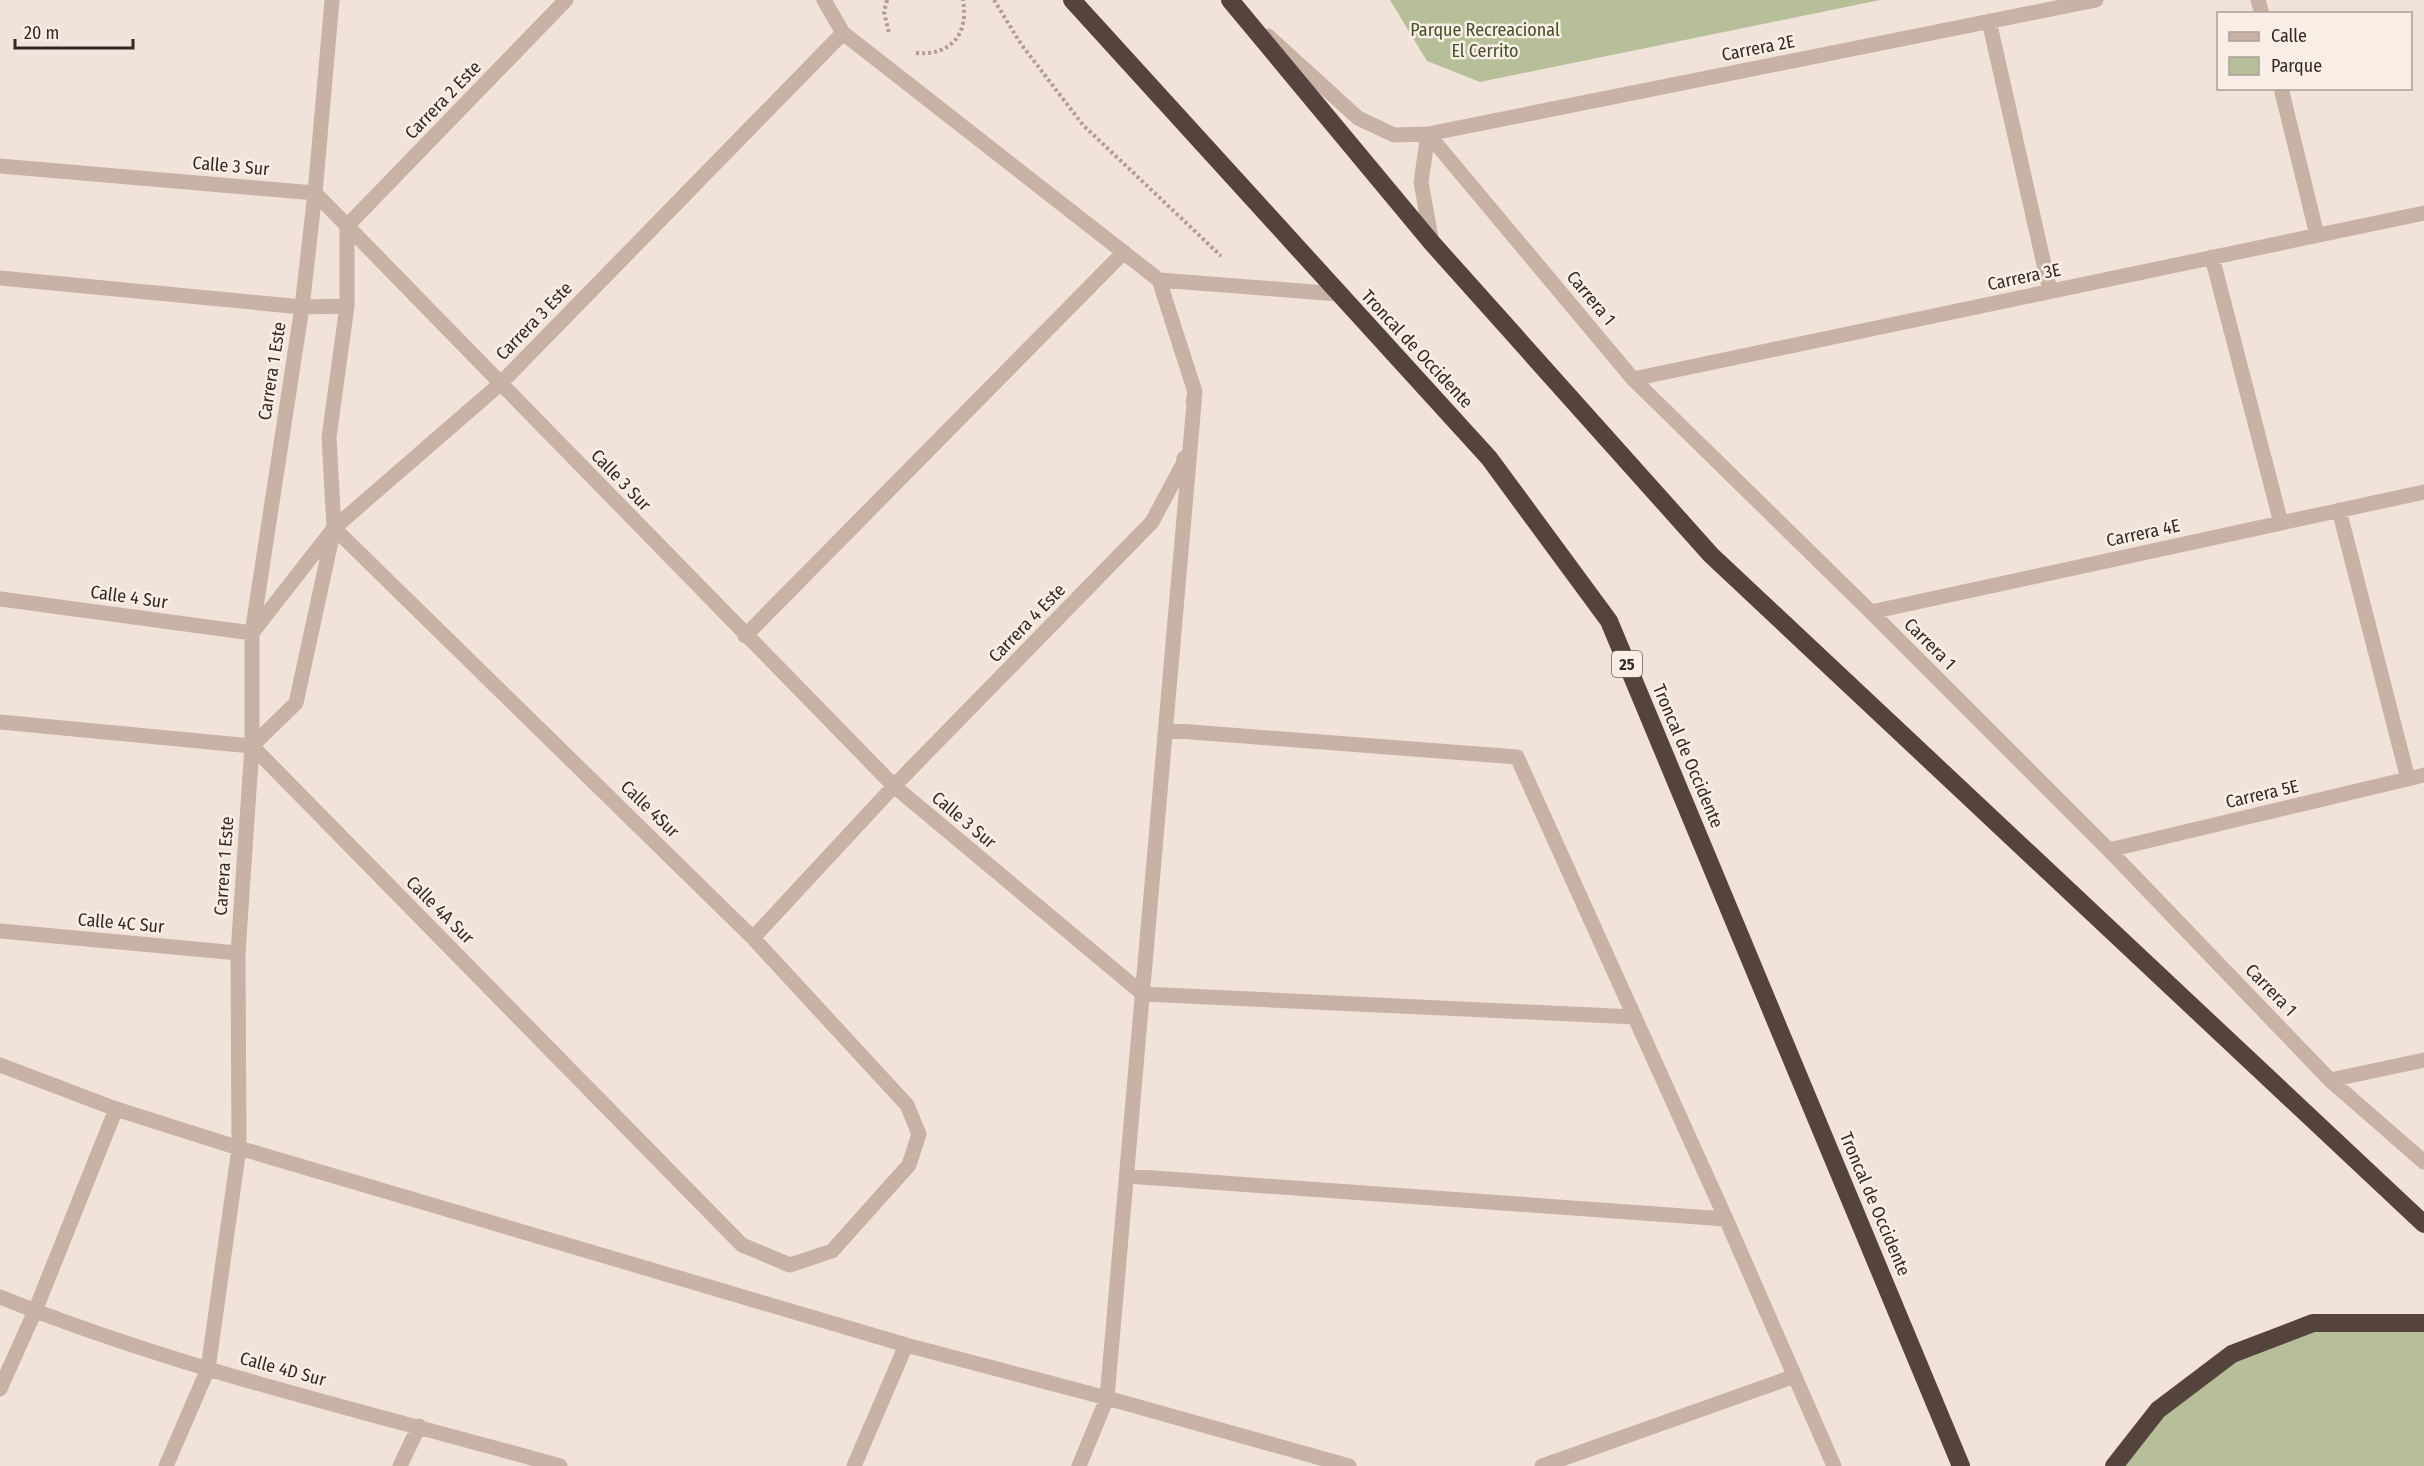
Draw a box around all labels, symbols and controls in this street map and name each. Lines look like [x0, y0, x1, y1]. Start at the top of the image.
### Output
scale bar [15, 12, 134, 50]
legend [2217, 12, 2412, 90]
park label: Parque Recreacional El Cerrito [1410, 19, 1560, 62]
text: 20 m [24, 22, 59, 44]
text: Calle [2271, 25, 2307, 47]
street label: Carrera 2E [1720, 30, 1796, 66]
text: Parque [2271, 55, 2322, 77]
street label: Carrera 2 Este [400, 56, 486, 144]
street label: Calle 3 Sur [192, 152, 271, 180]
street label: Carrera 3E [1985, 259, 2063, 295]
street label: Carrera 1 [1562, 266, 1620, 330]
street label: Carrera 3 Este [491, 277, 577, 365]
street label: Troncal de Occidente [1356, 285, 1478, 413]
street label: Carrera 1 Este [253, 320, 291, 422]
street label: Calle 3 Sur [586, 445, 656, 516]
street label: Carrera 4E [2104, 514, 2182, 552]
street label: Carrera 4 Este [984, 579, 1070, 667]
street label: Calle 4 Sur [89, 581, 170, 613]
street label: Carrera 1 [1899, 613, 1961, 675]
road number: 25 [1612, 651, 1642, 677]
street label: Troncal de Occidente [1648, 681, 1728, 831]
street label: Carrera 5E [2223, 775, 2301, 813]
street label: Calle 4Sur [616, 776, 684, 843]
street label: Calle 3 Sur [927, 787, 1001, 854]
street label: Carrera 1 Este [210, 816, 238, 916]
street label: Calle 4A Sur [401, 871, 479, 949]
street label: Calle 4C Sur [77, 908, 166, 938]
street label: Carrera 1 [2241, 959, 2301, 1021]
street label: Troncal de Occidente [1835, 1129, 1915, 1279]
street label: Calle 4D Sur [238, 1347, 329, 1391]

